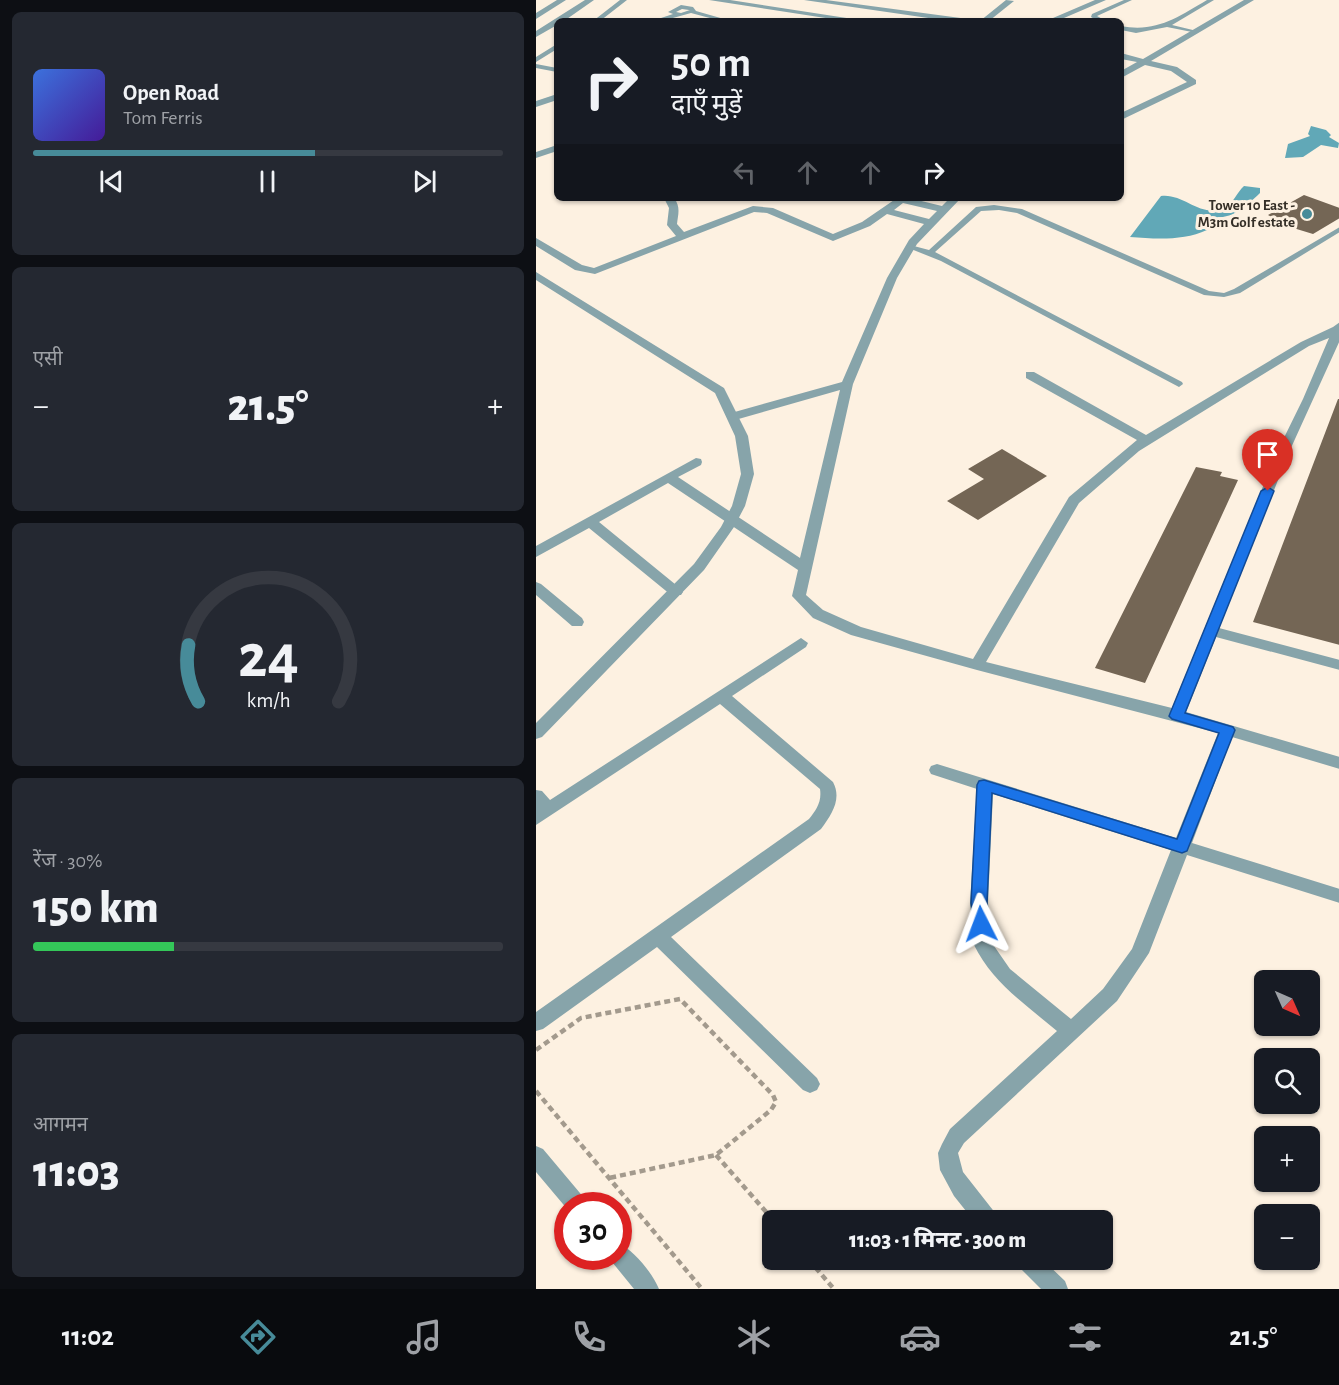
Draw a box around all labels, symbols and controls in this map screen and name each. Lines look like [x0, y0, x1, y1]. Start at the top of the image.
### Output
icon: right [572, 42, 650, 120]
text: 50 m [671, 42, 751, 84]
text: Open Road [123, 82, 219, 104]
text: दाएँ मुड़ें [671, 91, 742, 118]
text: Tom Ferris [123, 108, 203, 128]
icon: left [728, 156, 761, 189]
icon: ahead [791, 156, 824, 189]
icon: ahead [854, 156, 887, 189]
icon: right [917, 156, 950, 189]
icon: previous [95, 165, 128, 198]
icon: pause [251, 165, 284, 198]
icon: next [408, 165, 441, 198]
place label: Tower 10 East - M3m Golf estate [1198, 198, 1295, 230]
marker: Tower 10 East - M3m Golf estate [1300, 207, 1314, 221]
text: एसी [33, 349, 63, 369]
text: 21.5° [227, 384, 309, 429]
text: − [33, 390, 49, 423]
text: + [487, 390, 503, 423]
pin [1242, 429, 1293, 491]
icon: arrive [1251, 438, 1284, 471]
text: 24 [238, 626, 298, 688]
text: km/h [246, 690, 290, 711]
text: रेंज · 30% [33, 851, 102, 871]
text: 150 km [33, 886, 159, 931]
position arrow [949, 892, 1013, 956]
north arrow [1254, 970, 1320, 1036]
map controls [1254, 970, 1320, 1270]
button: search [1254, 1048, 1320, 1114]
text: आगमन [33, 1115, 88, 1135]
button: + [1254, 1126, 1320, 1192]
text: 11:03 [33, 1150, 120, 1195]
speed limit sign: 30 [554, 1192, 632, 1270]
button: − [1254, 1204, 1320, 1270]
text: 11:03 · 1 मिनट · 300 m [849, 1229, 1026, 1251]
icon: directions [237, 1316, 279, 1358]
icon: music [403, 1316, 445, 1358]
icon: phone [568, 1316, 610, 1358]
icon: climate [733, 1316, 775, 1358]
icon: car [899, 1316, 941, 1358]
icon: filters [1064, 1316, 1106, 1358]
text: 11:02 [62, 1323, 114, 1350]
text: 21.5° [1229, 1323, 1277, 1350]

